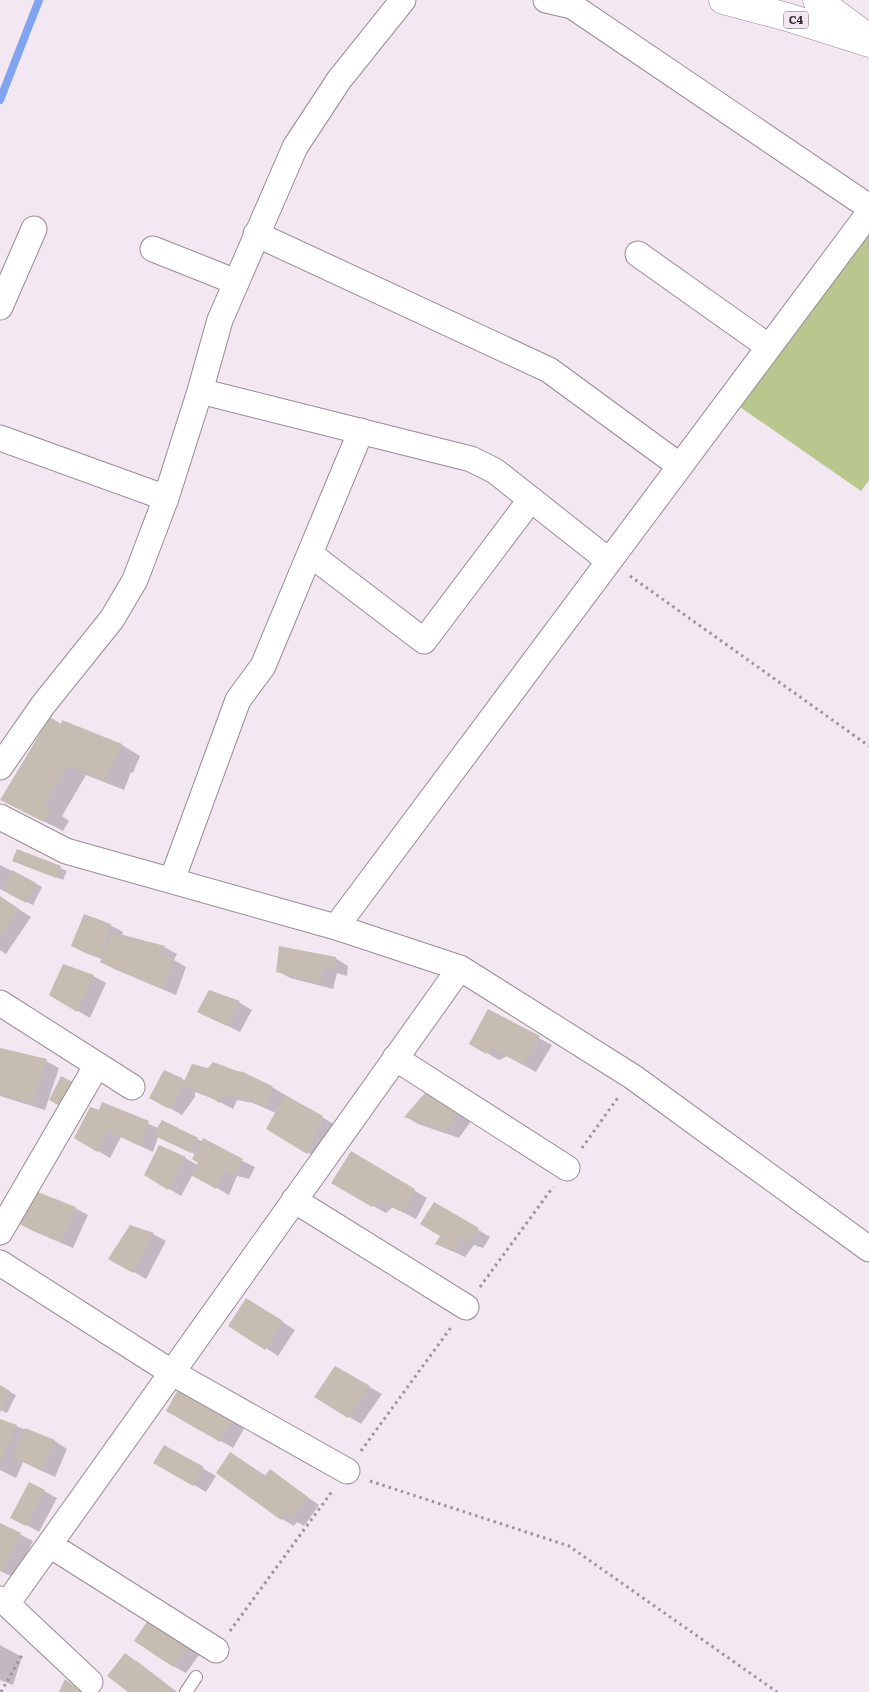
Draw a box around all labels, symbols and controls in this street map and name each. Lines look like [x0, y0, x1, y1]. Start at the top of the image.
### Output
road number: C4 [784, 12, 808, 28]

